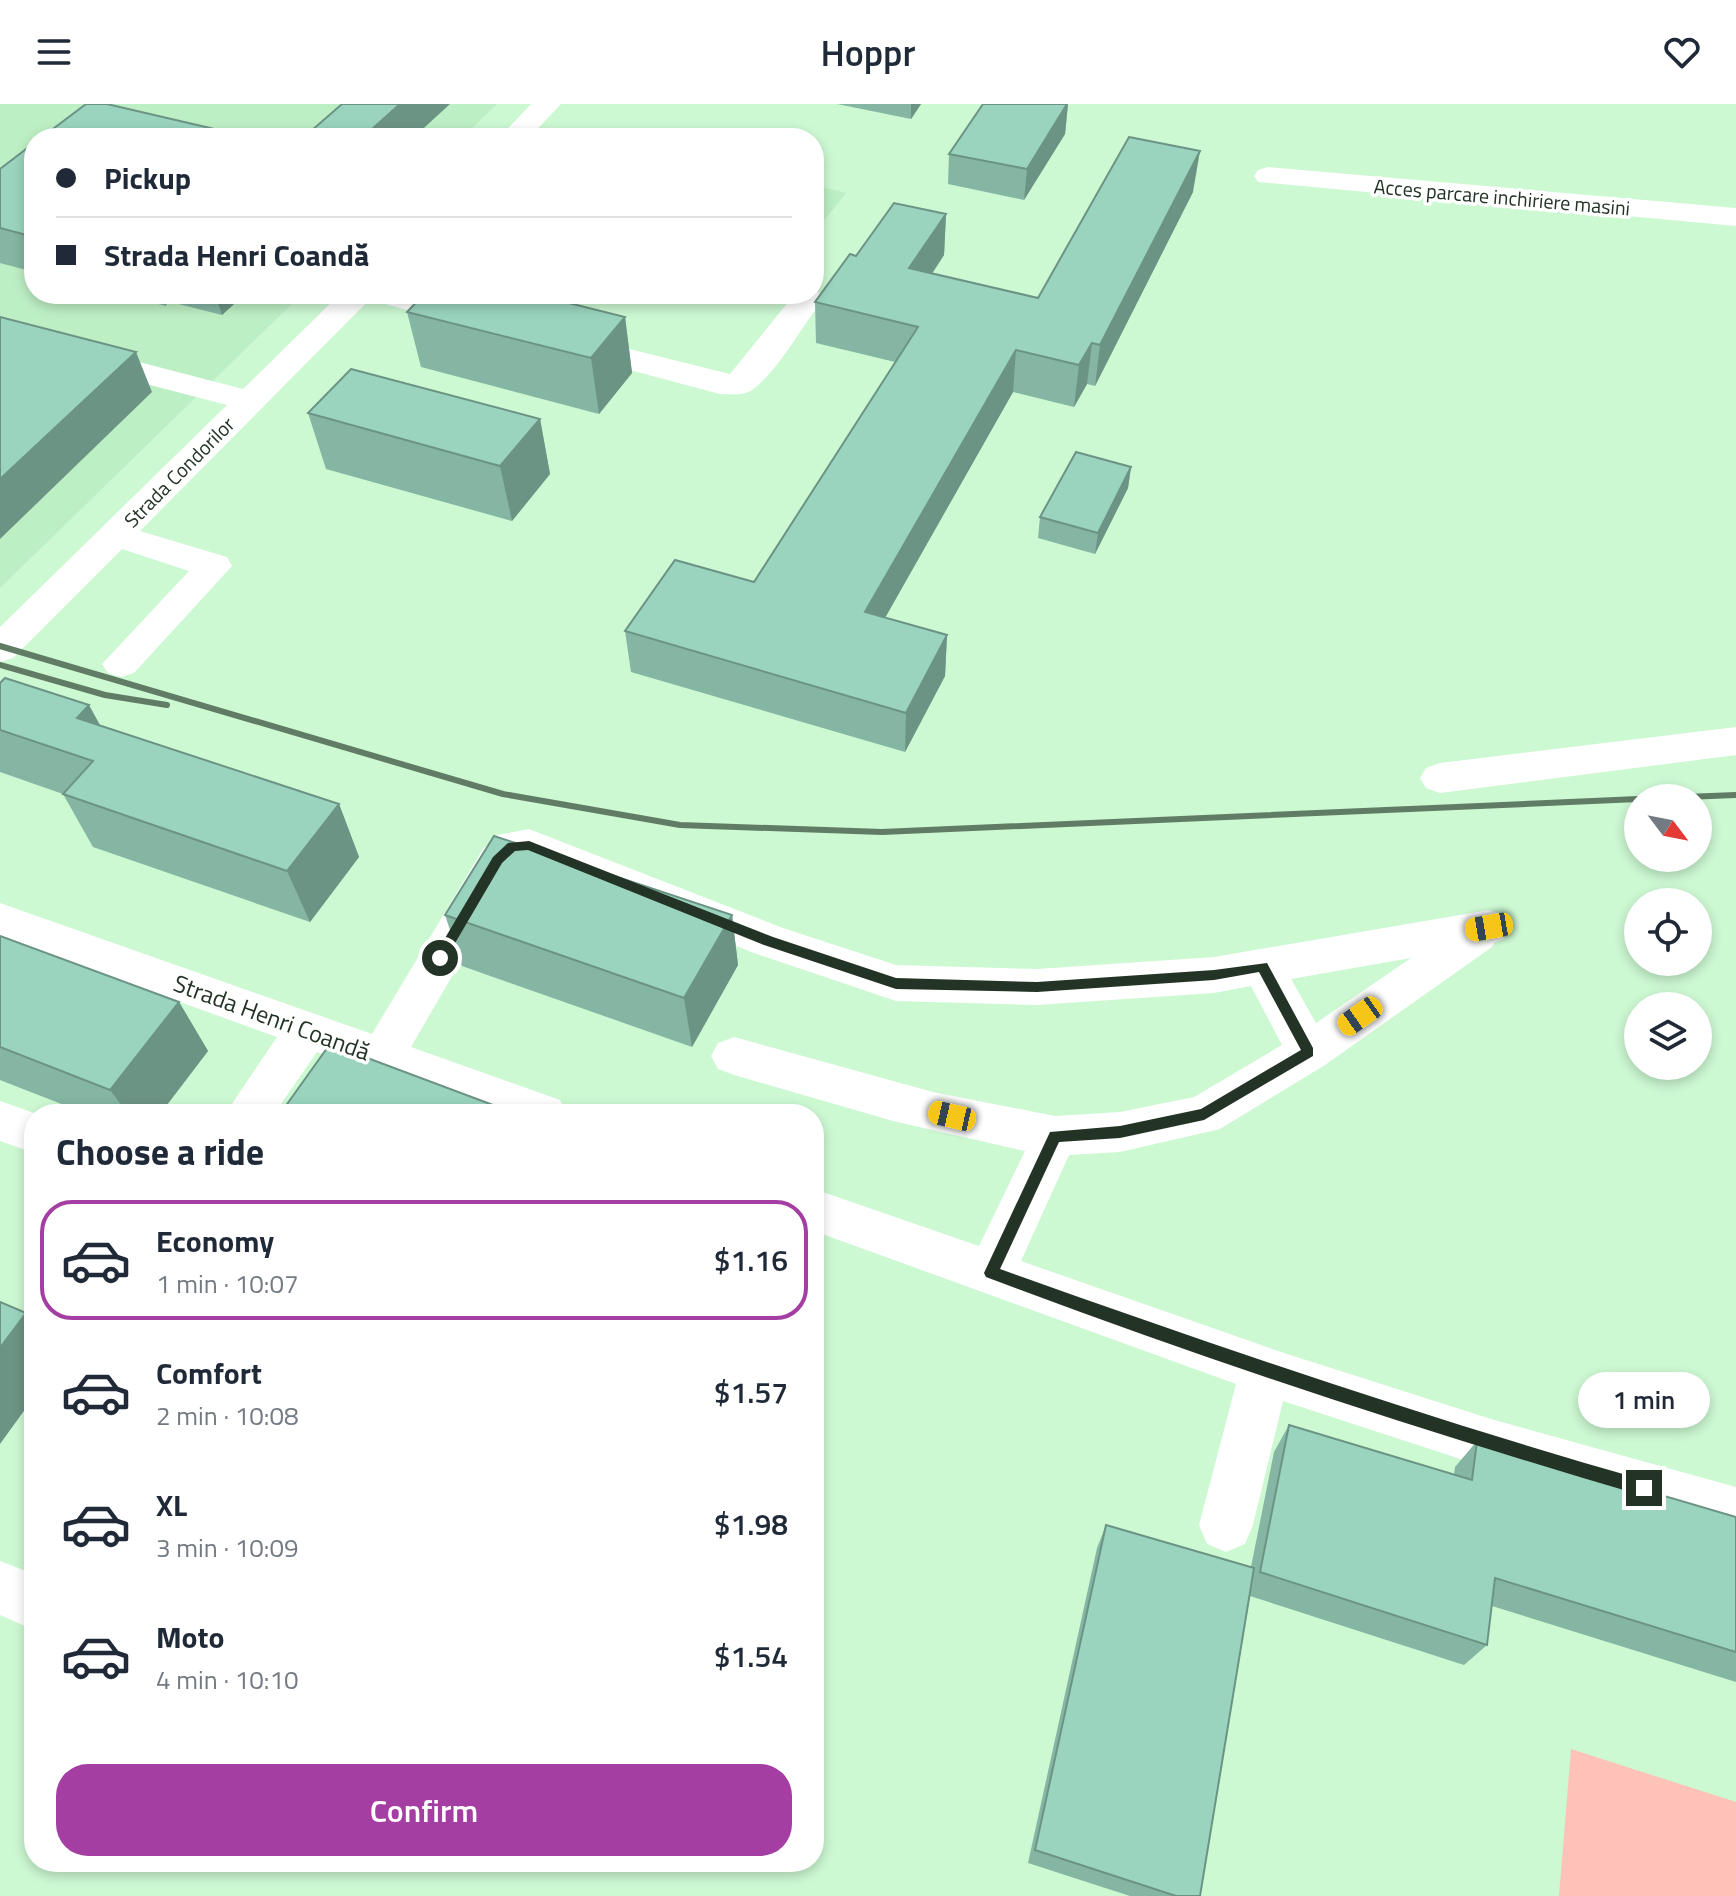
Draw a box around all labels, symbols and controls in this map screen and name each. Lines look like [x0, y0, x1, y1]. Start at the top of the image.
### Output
text: Hoppr [821, 25, 915, 80]
icon: menu [32, 30, 76, 74]
icon: heart [1660, 30, 1704, 74]
text: Pickup [104, 155, 191, 201]
street label: Acces parcare inchiriere masini [1373, 170, 1631, 224]
text: Strada Henri Coandă [104, 232, 369, 278]
street label: Strada Condorilor [116, 409, 242, 535]
north arrow [1624, 784, 1712, 872]
map controls [1624, 784, 1712, 1080]
button: locate [1624, 888, 1712, 976]
car [1463, 911, 1515, 943]
route start [422, 940, 458, 976]
street label: Strada Henri Coandă [169, 965, 375, 1069]
car [1333, 992, 1387, 1040]
button: layers [1624, 992, 1712, 1080]
car [926, 1099, 978, 1133]
text: Choose a ride [56, 1124, 264, 1179]
text: Economy [156, 1218, 274, 1264]
icon: car [60, 1224, 132, 1296]
text: $1.16 [714, 1237, 788, 1283]
text: 1 min · 10:07 [156, 1264, 299, 1303]
text: Comfort [156, 1350, 262, 1396]
icon: car [60, 1356, 132, 1428]
text: $1.57 [714, 1369, 788, 1415]
callout: 1 min [1578, 1372, 1710, 1428]
text: 1 min [1613, 1380, 1675, 1419]
text: 2 min · 10:08 [156, 1396, 299, 1435]
route end [1626, 1470, 1662, 1506]
text: XL [156, 1482, 187, 1528]
icon: car [60, 1488, 132, 1560]
text: $1.98 [714, 1501, 788, 1547]
text: 3 min · 10:09 [156, 1528, 299, 1567]
text: Moto [156, 1614, 224, 1660]
icon: car [60, 1620, 132, 1692]
text: $1.54 [714, 1633, 788, 1679]
text: 4 min · 10:10 [156, 1660, 299, 1699]
button: Confirm [56, 1764, 792, 1856]

